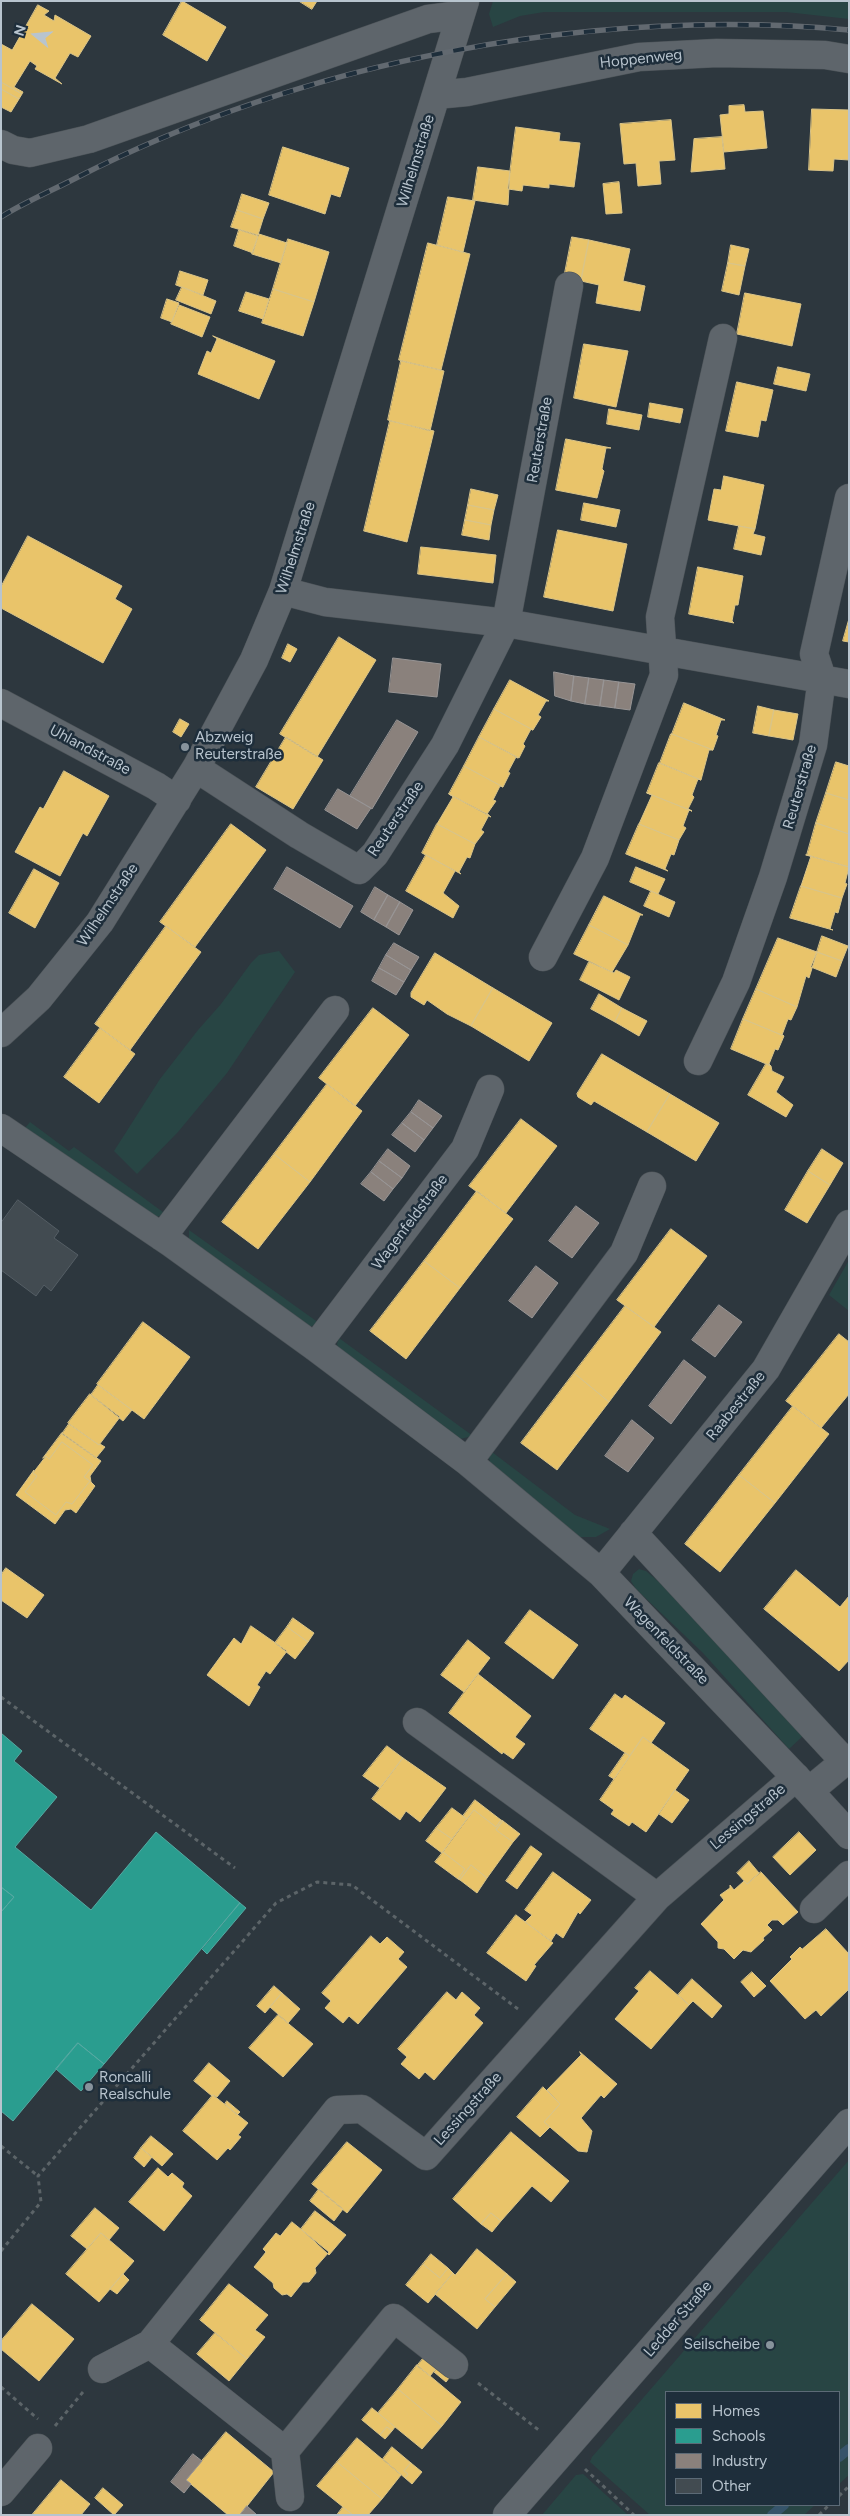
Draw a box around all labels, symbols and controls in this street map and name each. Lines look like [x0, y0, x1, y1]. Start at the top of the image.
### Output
north arrow [10, 10, 60, 60]
text: N [10, 23, 30, 38]
street label: Hoppenweg [599, 46, 683, 72]
street label: Wilhelmstraße [393, 113, 439, 209]
street label: Reuterstraße [524, 396, 556, 484]
street label: Wilhelmstraße [273, 500, 319, 596]
street label: Uhlandstraße [46, 721, 134, 779]
place label: Abzweig Reuterstraße [195, 729, 282, 764]
marker: Abzweig Reuterstraße [179, 741, 191, 753]
street label: Reuterstraße [779, 743, 821, 831]
street label: Reuterstraße [364, 778, 428, 860]
street label: Wilhelmstraße [74, 860, 142, 950]
street label: Wagenfeldstraße [368, 1171, 452, 1273]
street label: Raabestraße [703, 1368, 769, 1444]
street label: Wagenfeldstraße [620, 1594, 712, 1688]
street label: Lessingstraße [707, 1780, 789, 1854]
place label: Roncalli Realschule [99, 2069, 171, 2104]
street label: Lessingstraße [430, 2069, 506, 2149]
marker: Roncalli Realschule [83, 2081, 95, 2093]
street label: Ledder Straße [640, 2277, 716, 2361]
place label: Seilscheibe [684, 2336, 760, 2354]
marker: Seilscheibe [764, 2339, 776, 2351]
legend [665, 2391, 840, 2506]
text: Homes [712, 2402, 760, 2420]
text: Schools [712, 2427, 765, 2445]
text: Industry [712, 2452, 767, 2470]
text: Other [712, 2477, 751, 2495]

